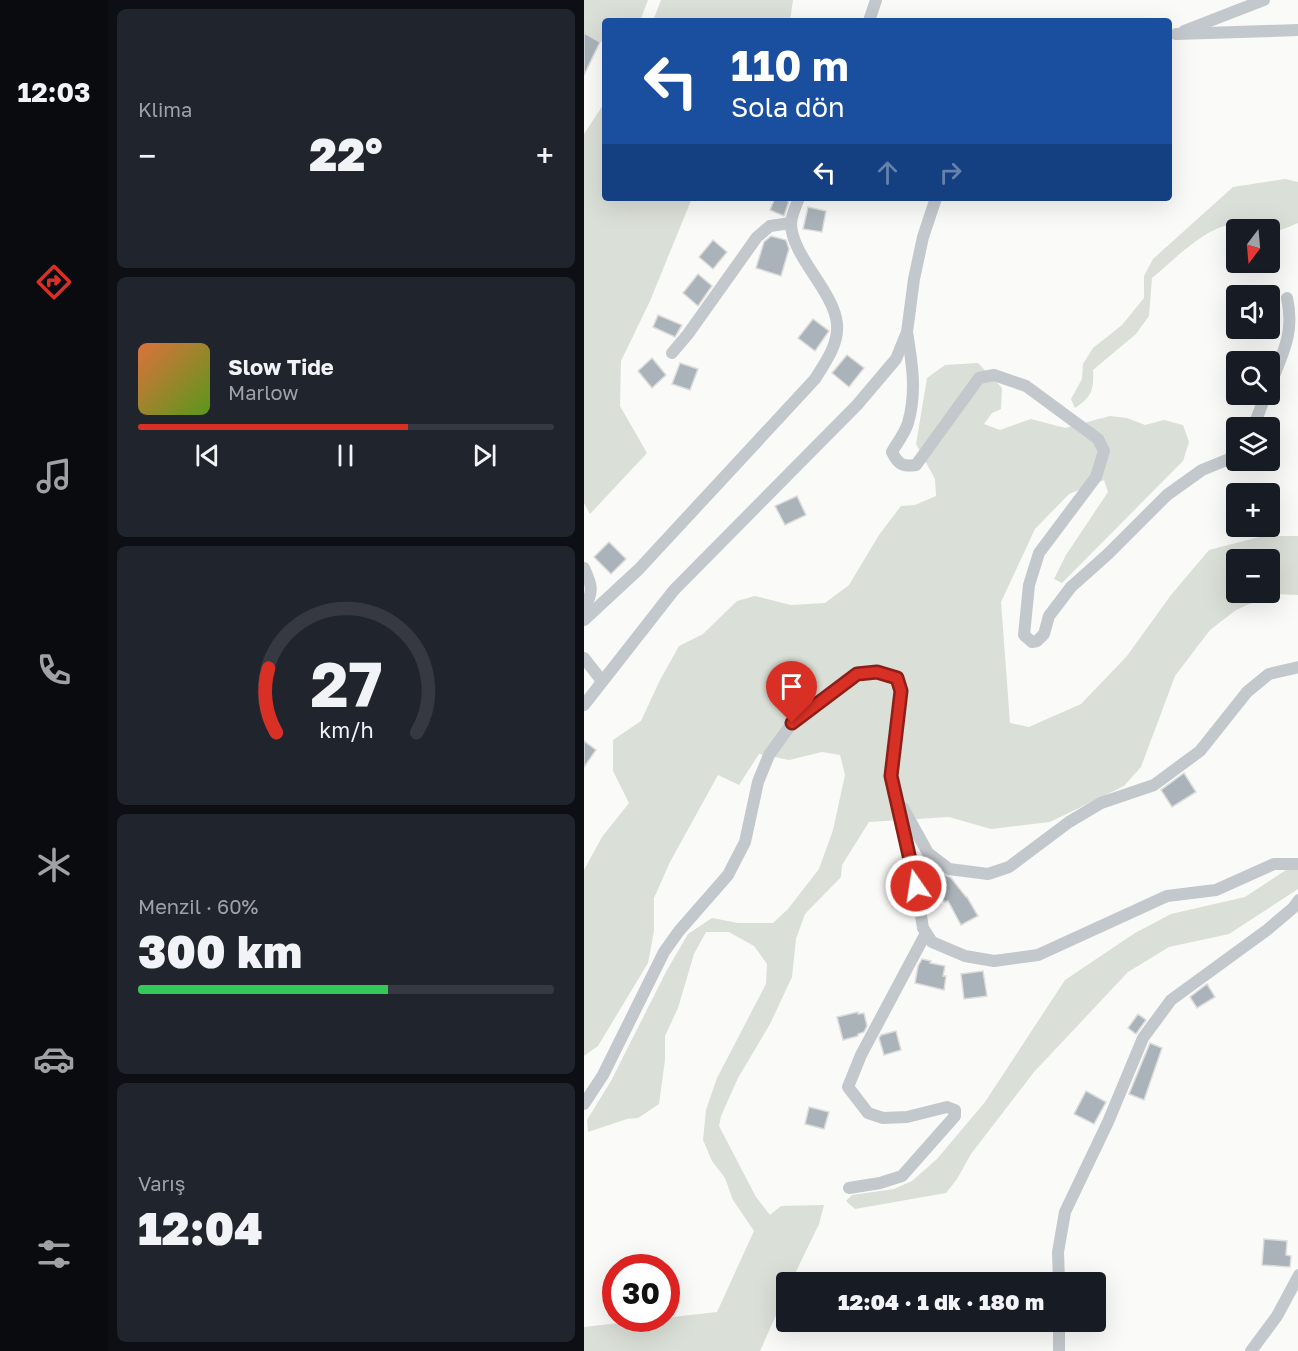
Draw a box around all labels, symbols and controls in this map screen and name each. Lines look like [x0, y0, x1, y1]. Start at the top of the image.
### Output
text: 110 m [731, 40, 849, 90]
icon: left [632, 42, 710, 120]
text: 12:03 [17, 76, 91, 108]
text: Sola dön [731, 91, 845, 123]
text: Klima [138, 97, 192, 121]
text: 22° [309, 127, 383, 181]
text: − [138, 136, 156, 175]
text: + [536, 136, 554, 175]
icon: left [808, 156, 841, 189]
icon: ahead [871, 156, 904, 189]
icon: right [934, 156, 967, 189]
north arrow [1226, 219, 1280, 273]
map controls [1226, 219, 1280, 603]
icon: directions [33, 261, 75, 303]
button: sound [1226, 285, 1280, 339]
button: search [1226, 351, 1280, 405]
text: Slow Tide [228, 353, 334, 380]
text: Marlow [228, 380, 299, 404]
button: layers [1226, 417, 1280, 471]
icon: previous [191, 439, 224, 472]
icon: pause [329, 439, 362, 472]
icon: next [468, 439, 501, 472]
icon: music [33, 455, 75, 497]
button: + [1226, 483, 1280, 537]
button: − [1226, 549, 1280, 603]
text: 27 [310, 646, 382, 721]
icon: phone [33, 649, 75, 691]
pin [766, 661, 817, 723]
icon: arrive [775, 670, 808, 703]
text: km/h [319, 717, 373, 743]
icon: climate [33, 844, 75, 886]
position arrow [884, 854, 948, 918]
text: Menzil · 60% [138, 894, 258, 918]
text: 300 km [138, 924, 302, 978]
icon: car [33, 1038, 75, 1080]
text: Varış [138, 1171, 185, 1195]
text: 12:04 [138, 1201, 263, 1255]
icon: filters [33, 1233, 75, 1275]
speed limit sign: 30 [602, 1254, 680, 1332]
text: 12:04 · 1 dk · 180 m [838, 1288, 1044, 1315]

